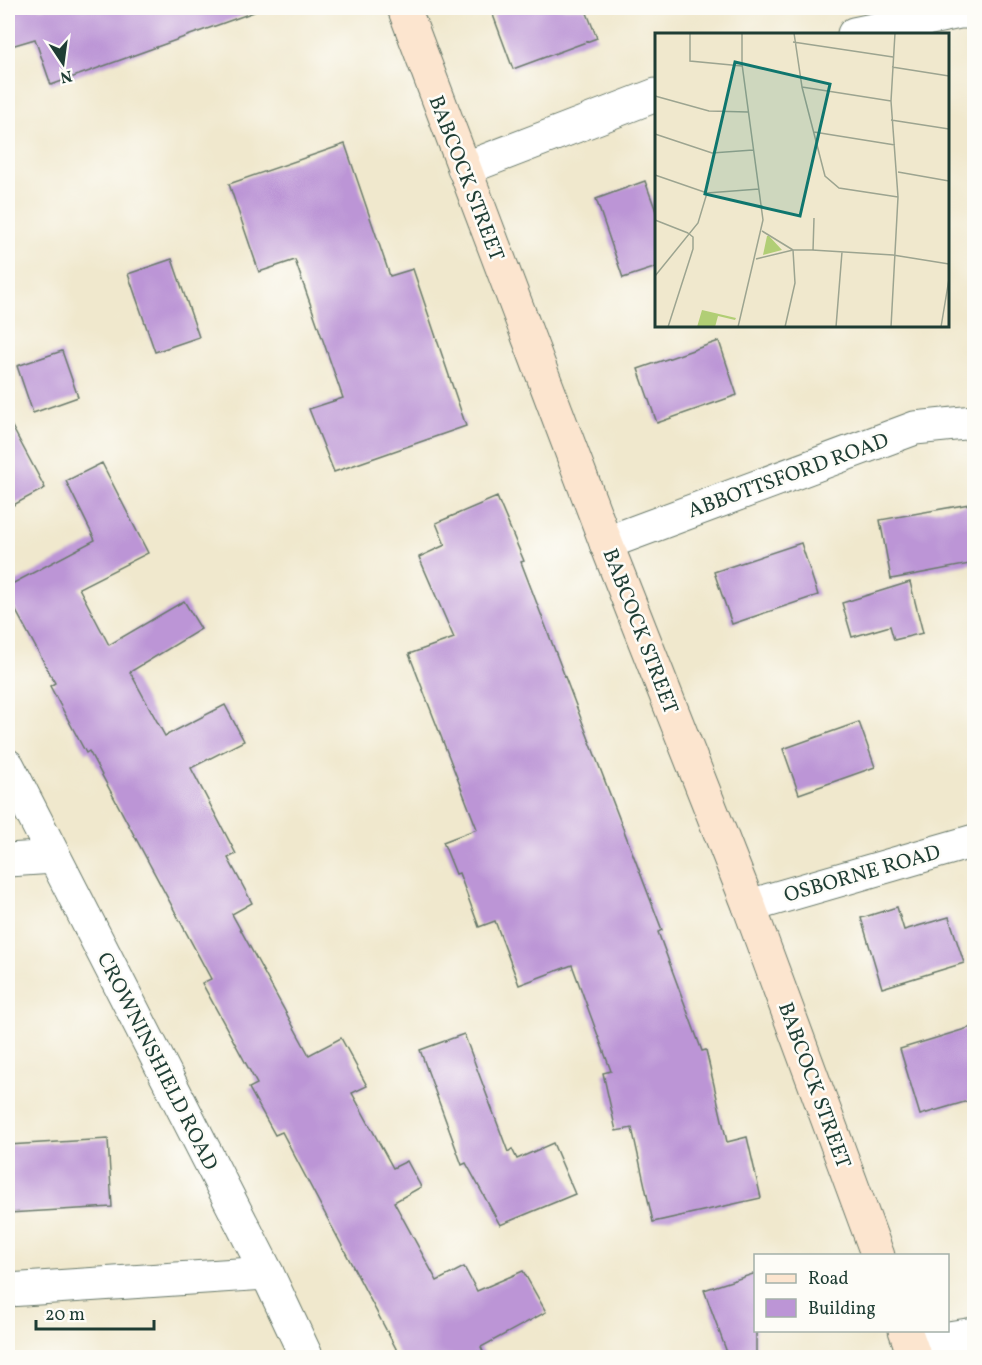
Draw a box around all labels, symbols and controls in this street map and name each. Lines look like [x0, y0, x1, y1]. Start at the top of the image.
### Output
north arrow [33, 33, 93, 93]
inset map [655, 33, 949, 327]
text: N [57, 64, 74, 88]
street label: BABCOCK STREET [421, 92, 511, 265]
street label: ABBOTTSFORD ROAD [684, 427, 893, 526]
street label: BABCOCK STREET [595, 545, 685, 718]
street label: OSBORNE ROAD [781, 838, 944, 911]
street label: CROWNINSHIELD ROAD [89, 948, 224, 1176]
street label: BABCOCK STREET [770, 998, 857, 1173]
legend [754, 1254, 949, 1332]
text: Road [808, 1267, 849, 1292]
scale bar [36, 1293, 154, 1331]
text: Building [808, 1297, 876, 1322]
text: 20 m [45, 1303, 85, 1328]

